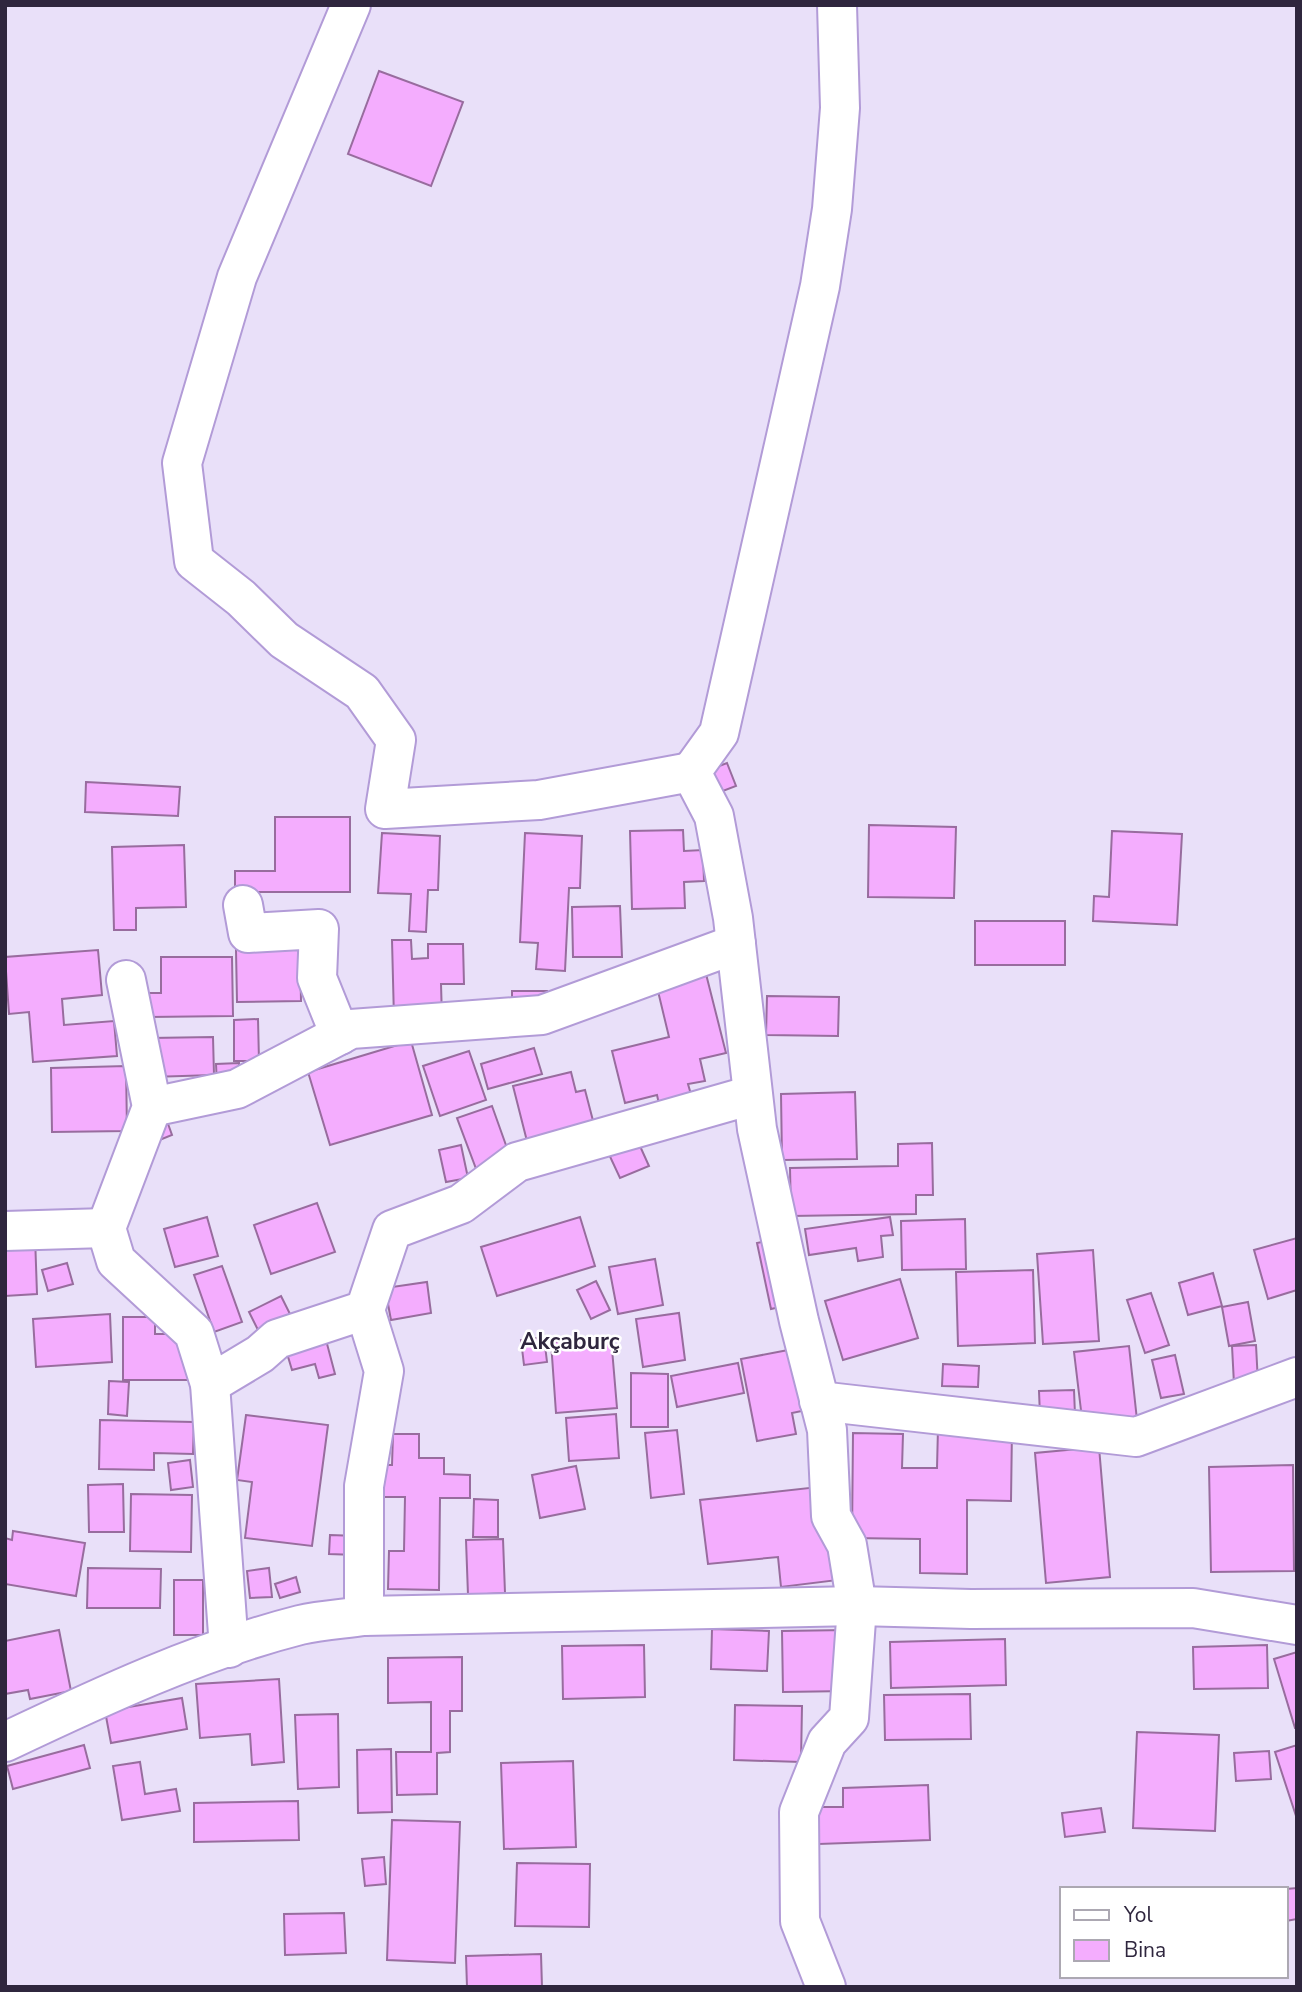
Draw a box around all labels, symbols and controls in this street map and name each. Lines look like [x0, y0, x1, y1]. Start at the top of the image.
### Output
district label: Akçaburç [520, 1326, 620, 1357]
legend [1060, 1887, 1288, 1978]
text: Yol [1123, 1901, 1154, 1929]
text: Bina [1124, 1936, 1166, 1964]

